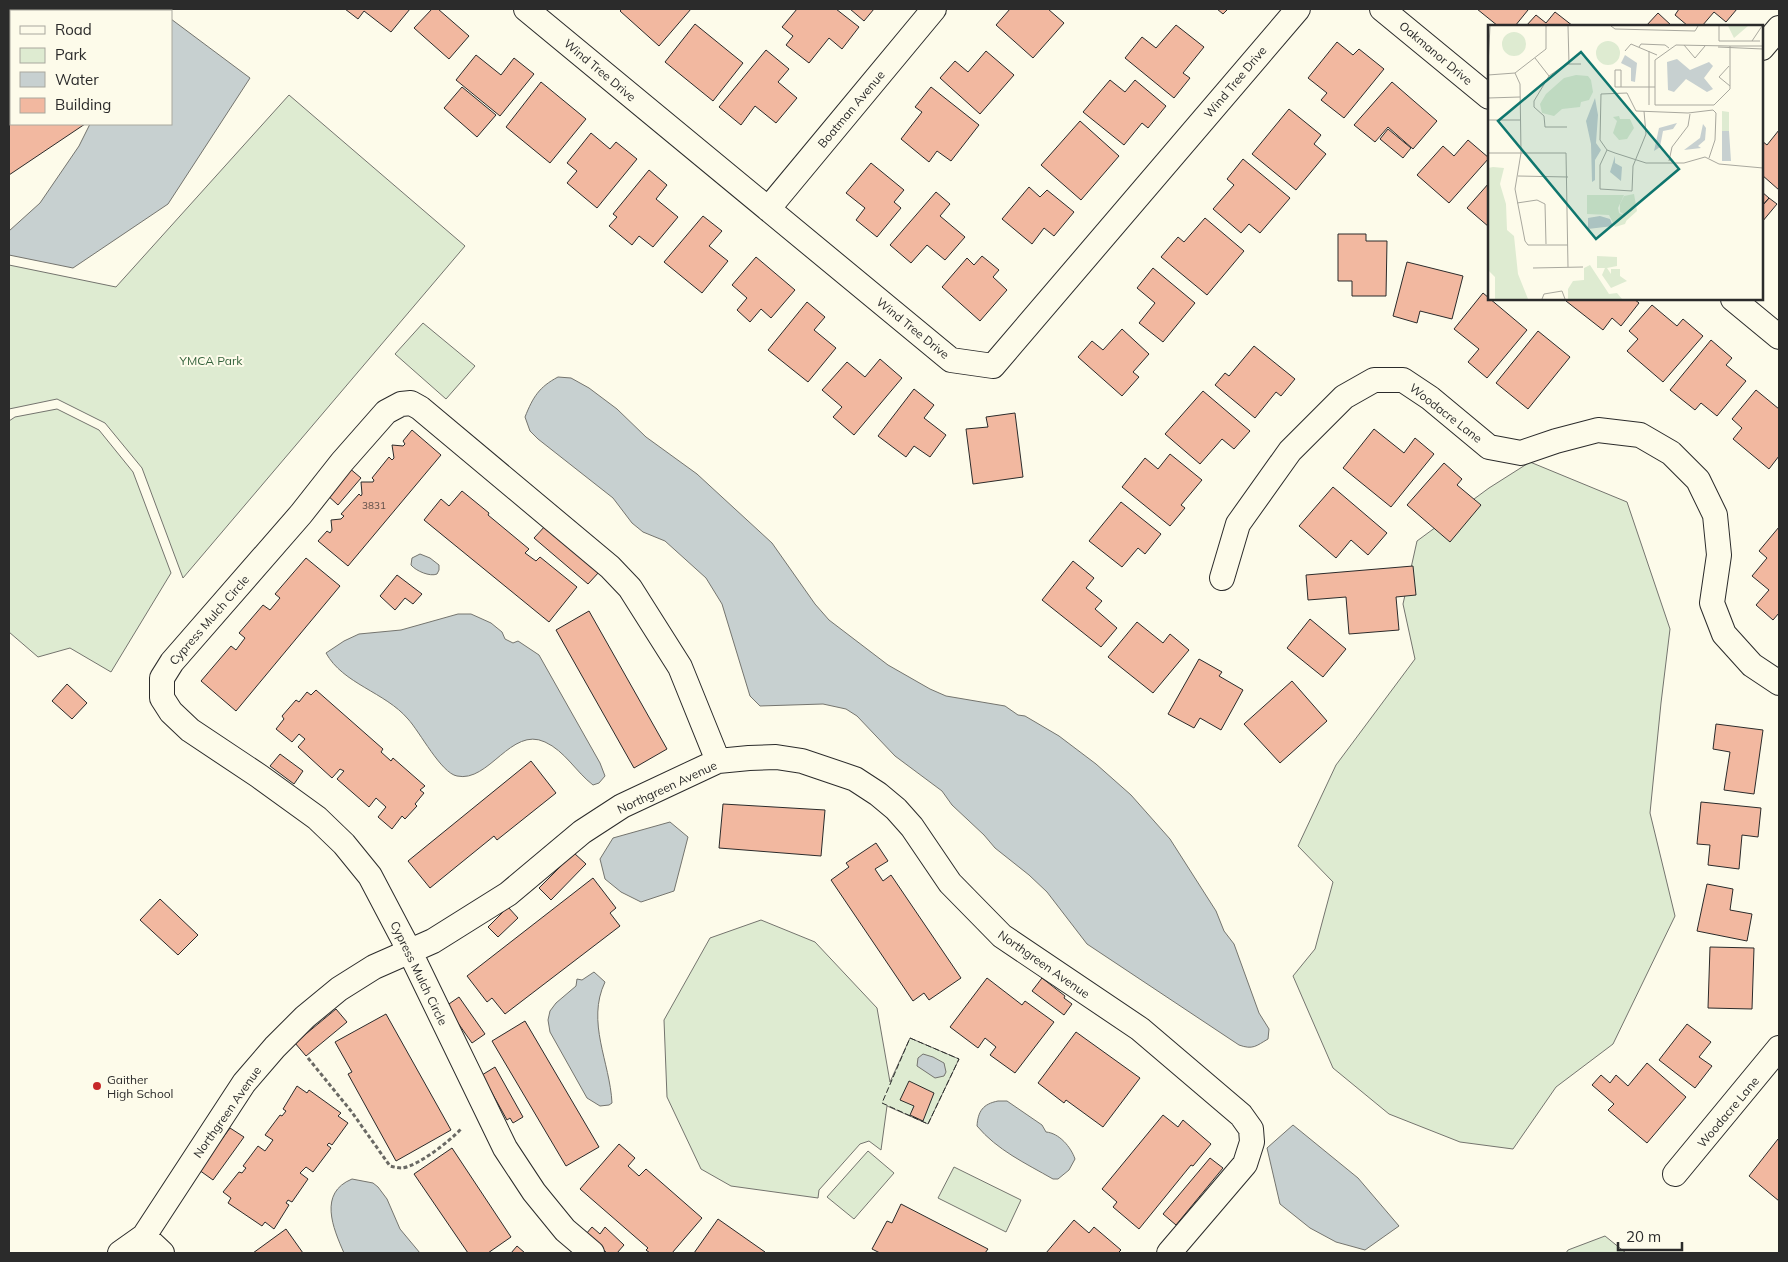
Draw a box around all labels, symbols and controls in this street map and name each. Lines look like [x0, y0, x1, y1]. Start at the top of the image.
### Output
legend [10, 10, 172, 125]
street label: Oakmanor Drive [1396, 18, 1476, 88]
text: Road [55, 20, 92, 39]
inset map [1488, 25, 1763, 300]
street label: Wind Tree Drive [561, 36, 639, 104]
street label: Wind Tree Drive [1201, 43, 1269, 121]
text: Park [55, 45, 87, 64]
street label: Boatman Avenue [814, 67, 888, 151]
text: Water [55, 70, 99, 89]
text: Building [55, 95, 111, 114]
street label: Wind Tree Drive [874, 294, 952, 362]
park label: YMCA Park [179, 353, 243, 368]
street label: Woodacre Lane [1407, 380, 1485, 446]
house number: 3831 [362, 499, 386, 512]
street label: Cypress Mulch Circle [166, 572, 252, 668]
street label: Northgreen Avenue [615, 757, 719, 817]
street label: Cypress Mulch Circle [387, 918, 451, 1028]
street label: Northgreen Avenue [995, 927, 1093, 1001]
street label: Northgreen Avenue [190, 1063, 264, 1161]
place label: Gaither High School [107, 1072, 173, 1101]
street label: Woodacre Lane [1694, 1073, 1762, 1151]
marker: Gaither High School [91, 1080, 103, 1092]
scale bar [1618, 1220, 1682, 1252]
text: 20 m [1626, 1227, 1661, 1246]

